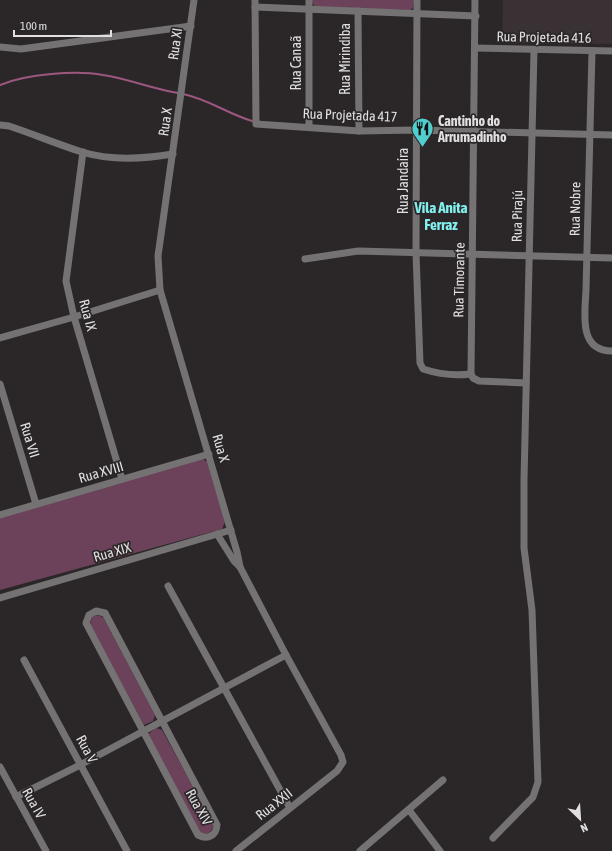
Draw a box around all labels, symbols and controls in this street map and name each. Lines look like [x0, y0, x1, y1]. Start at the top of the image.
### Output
scale bar [14, 12, 111, 38]
text: 100 m [20, 19, 47, 33]
street label: Rua Mirindiba [337, 23, 353, 95]
street label: Rua XI [165, 27, 185, 61]
street label: Rua Projetada 416 [497, 28, 592, 46]
street label: Rua Canaã [288, 36, 304, 90]
street label: Rua Projetada 417 [302, 105, 398, 125]
street label: Rua X [155, 106, 175, 137]
place label: Cantinho do Arrumadinho [437, 113, 507, 145]
restaurant icon: Cantinho do Arrumadinho [409, 116, 435, 149]
street label: Rua Jandaíra [395, 148, 411, 214]
street label: Rua Nobre [567, 182, 583, 236]
street label: Rua Pirajú [509, 190, 525, 242]
district label: Vila Anita Ferraz [413, 199, 468, 233]
street label: Rua Timorante [450, 242, 468, 318]
street label: Rua IX [76, 297, 100, 333]
street label: Rua VII [17, 420, 43, 460]
street label: Rua X [209, 432, 233, 465]
street label: Rua XVIII [77, 458, 125, 486]
street label: Rua XIX [91, 539, 133, 565]
street label: Rua V [73, 732, 101, 766]
street label: Rua IV [19, 785, 49, 821]
street label: Rua XXII [253, 785, 295, 823]
street label: Rua XIV [183, 786, 215, 828]
north arrow [560, 799, 600, 839]
text: N [579, 821, 590, 835]

